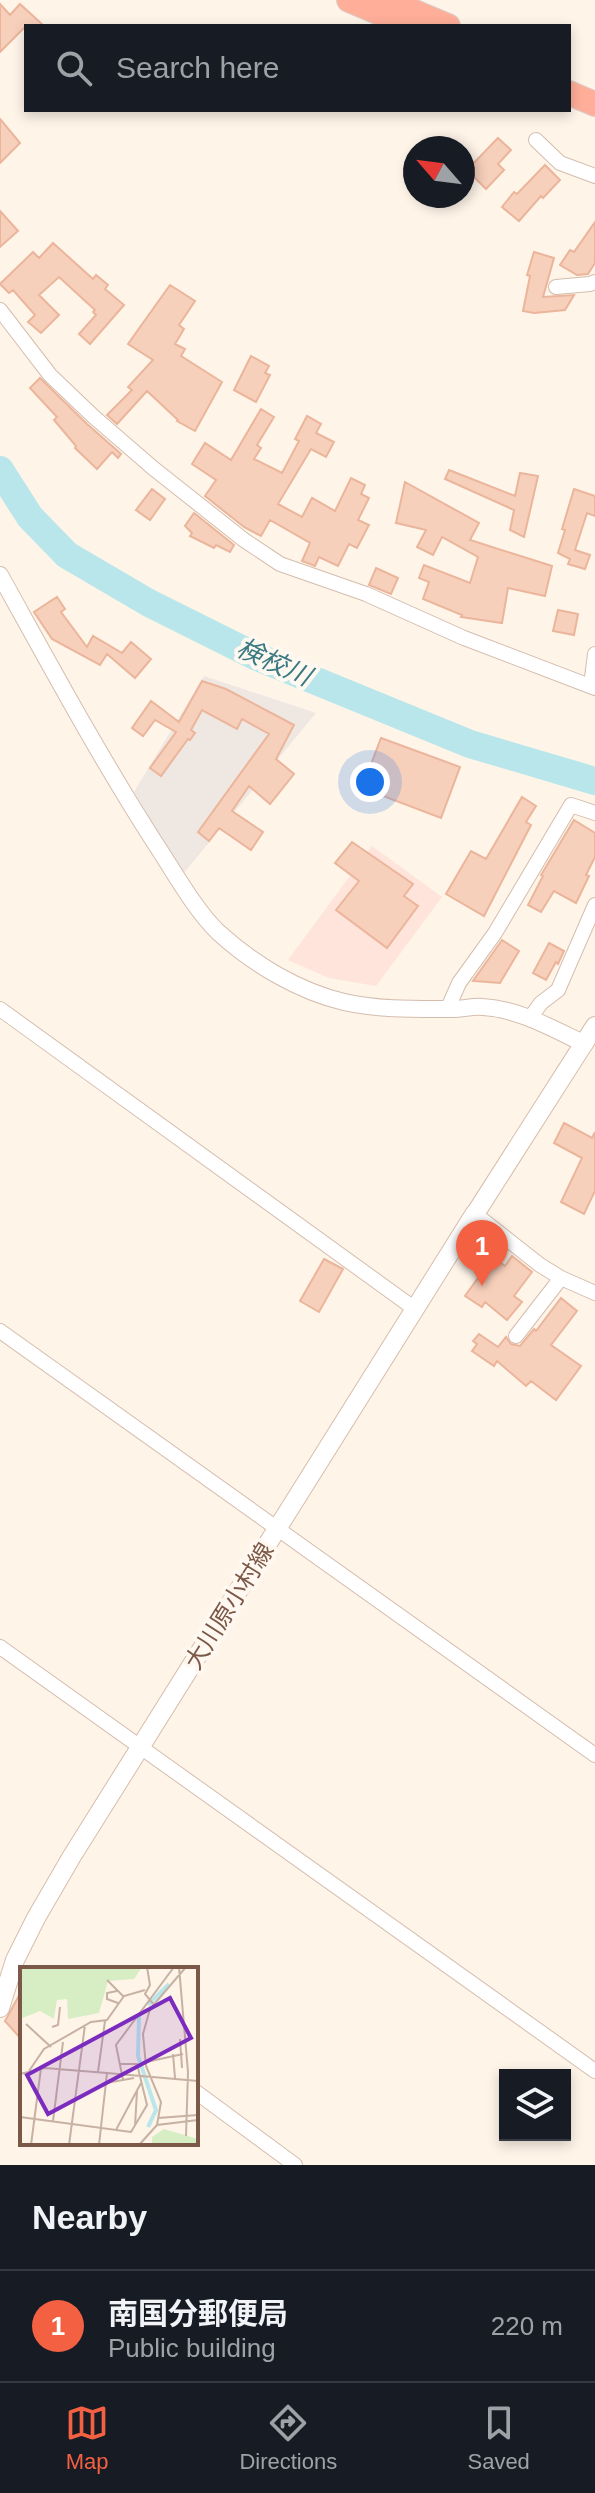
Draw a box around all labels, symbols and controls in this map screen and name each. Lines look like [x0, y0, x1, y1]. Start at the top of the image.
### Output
search box [24, 24, 571, 112]
icon: search [52, 46, 96, 90]
text: Search here [116, 51, 279, 84]
north arrow [403, 136, 475, 208]
water label: 検校川 [232, 632, 318, 693]
your location [350, 762, 390, 802]
pin: 1 [456, 1220, 508, 1286]
street label: 大川原小村線 [179, 1538, 279, 1674]
inset map [20, 1967, 198, 2145]
map controls [499, 2069, 571, 2141]
button: layers [499, 2069, 571, 2141]
text: Nearby [32, 2198, 147, 2236]
text: 南国分郵便局 [108, 2297, 288, 2330]
text: 1 [51, 2311, 65, 2341]
text: 220 m [491, 2311, 563, 2341]
text: Public building [108, 2333, 276, 2363]
tab: Map [65, 2401, 109, 2475]
tab: Directions [239, 2401, 337, 2475]
tab: Saved [467, 2401, 530, 2475]

